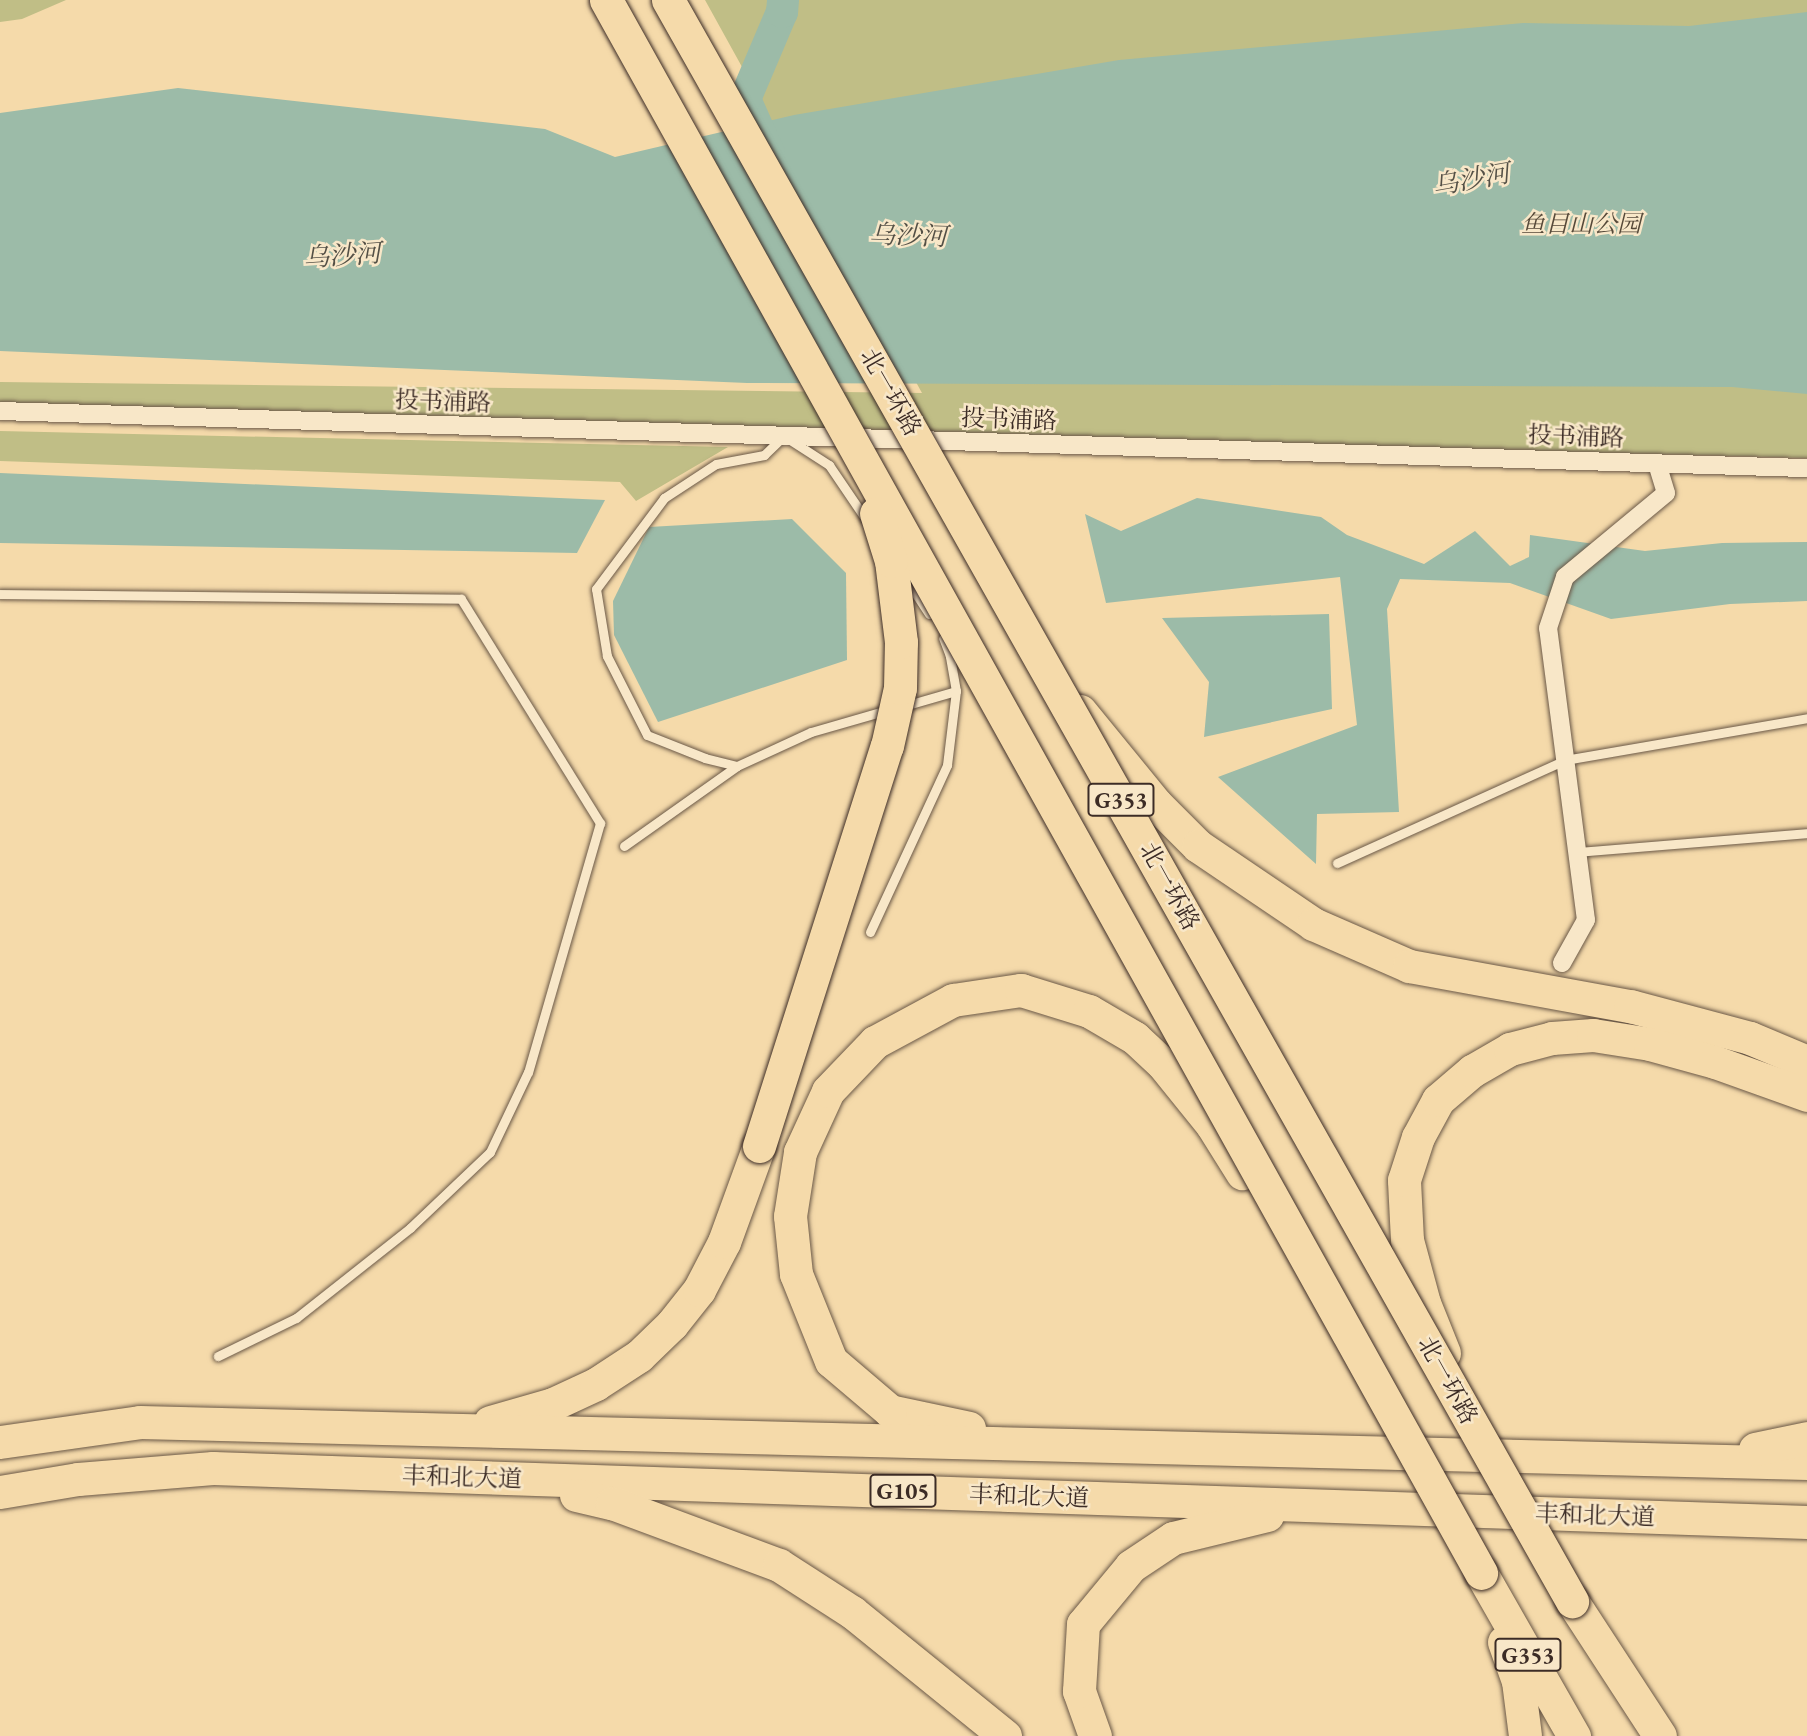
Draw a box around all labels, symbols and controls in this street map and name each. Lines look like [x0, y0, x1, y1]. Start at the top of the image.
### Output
water label: 乌沙河 [1430, 158, 1512, 202]
park label: 鱼目山公园 [1521, 210, 1641, 238]
water label: 乌沙河 [868, 219, 948, 253]
water label: 乌沙河 [302, 238, 382, 274]
street label: 北一环路 [855, 343, 927, 441]
street label: 投书浦路 [395, 385, 491, 417]
street label: 投书浦路 [961, 403, 1057, 435]
street label: 投书浦路 [1528, 420, 1624, 452]
road number: G353 [1086, 780, 1156, 820]
street label: 北一环路 [1134, 837, 1206, 935]
street label: 北一环路 [1412, 1331, 1484, 1429]
street label: 丰和北大道 [402, 1461, 522, 1493]
road number: G105 [868, 1472, 938, 1510]
street label: 丰和北大道 [969, 1480, 1089, 1512]
street label: 丰和北大道 [1535, 1499, 1655, 1531]
road number: G353 [1493, 1636, 1563, 1674]

